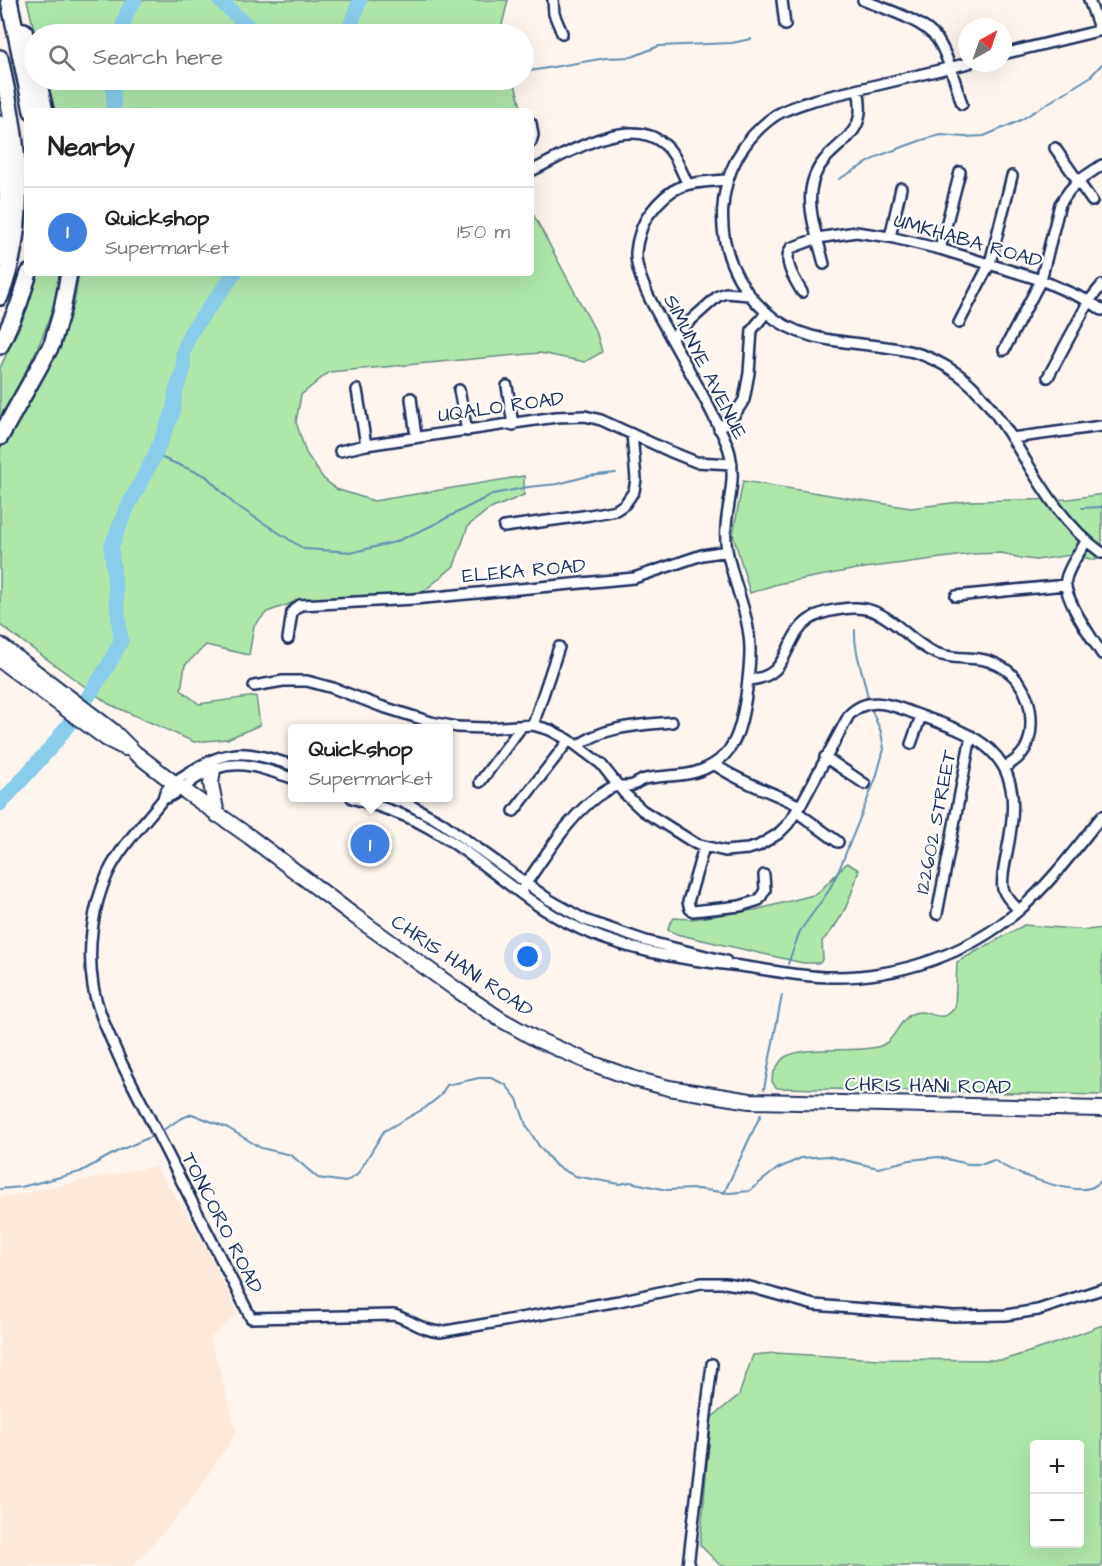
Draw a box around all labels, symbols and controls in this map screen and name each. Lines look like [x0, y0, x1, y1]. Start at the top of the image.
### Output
north arrow [958, 18, 1012, 72]
search box [24, 24, 534, 90]
icon: search [45, 41, 78, 74]
text: Search here [93, 42, 223, 73]
text: Nearby [48, 129, 135, 165]
text: Quickshop [105, 203, 209, 234]
street label: UMKHABA ROAD [890, 206, 1046, 276]
text: 1 [66, 218, 69, 246]
text: 150 m [457, 218, 510, 246]
text: Supermarket [105, 234, 229, 262]
street label: SIMUNYE AVENUE [656, 290, 754, 445]
street label: UQALO ROAD [436, 384, 566, 430]
street label: ELEKA ROAD [461, 552, 587, 590]
popup [288, 724, 453, 802]
text: Quickshop [309, 734, 413, 765]
street label: 122602 STREET [908, 747, 964, 896]
text: Supermarket [309, 765, 432, 793]
pin: 1 [350, 822, 389, 866]
street label: CHRIS HANI ROAD [385, 908, 539, 1024]
your location [513, 942, 542, 971]
street label: CHRIS HANI ROAD [845, 1071, 1011, 1101]
street label: TONCORO ROAD [174, 1148, 270, 1298]
map controls [1030, 1440, 1084, 1548]
button: + [1030, 1440, 1084, 1494]
button: − [1030, 1494, 1084, 1548]

